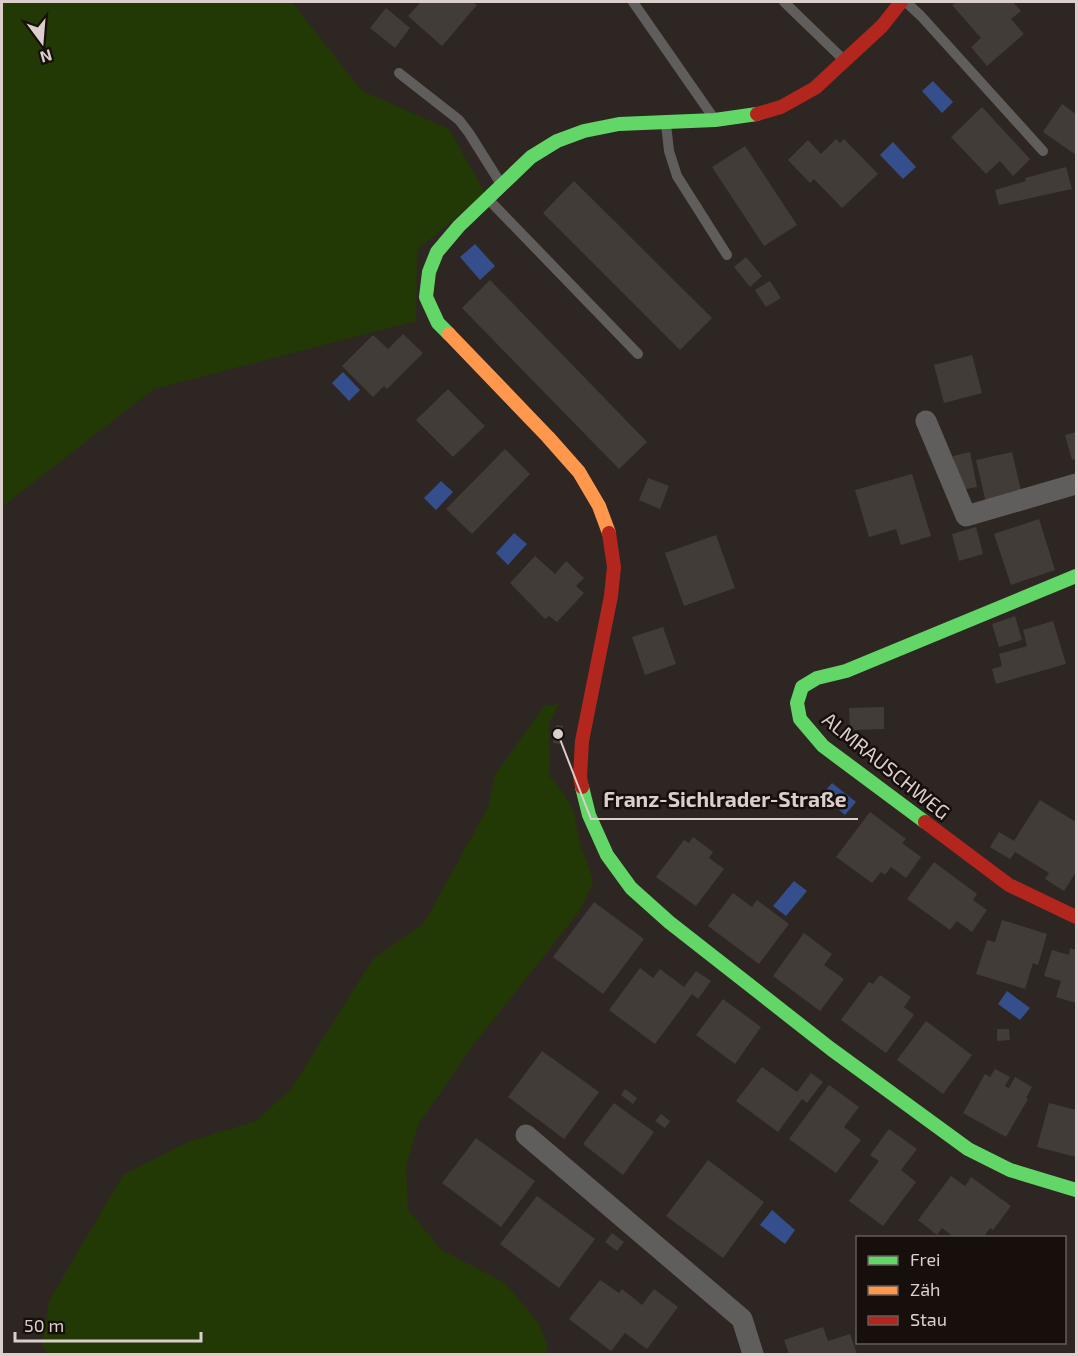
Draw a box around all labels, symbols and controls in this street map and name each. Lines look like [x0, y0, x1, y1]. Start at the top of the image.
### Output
north arrow [12, 12, 72, 72]
text: N [38, 46, 54, 68]
street label: ALMRAUSCHWEG [818, 707, 955, 824]
callout: Franz-Sichlrader-Straße [591, 780, 858, 819]
text: Franz-Sichlrader-Straße [603, 786, 847, 811]
legend [856, 1236, 1066, 1344]
text: Frei [910, 1248, 941, 1270]
text: Zäh [910, 1278, 941, 1300]
scale bar [15, 1305, 201, 1343]
text: Stau [910, 1308, 947, 1330]
text: 50 m [24, 1314, 64, 1336]

